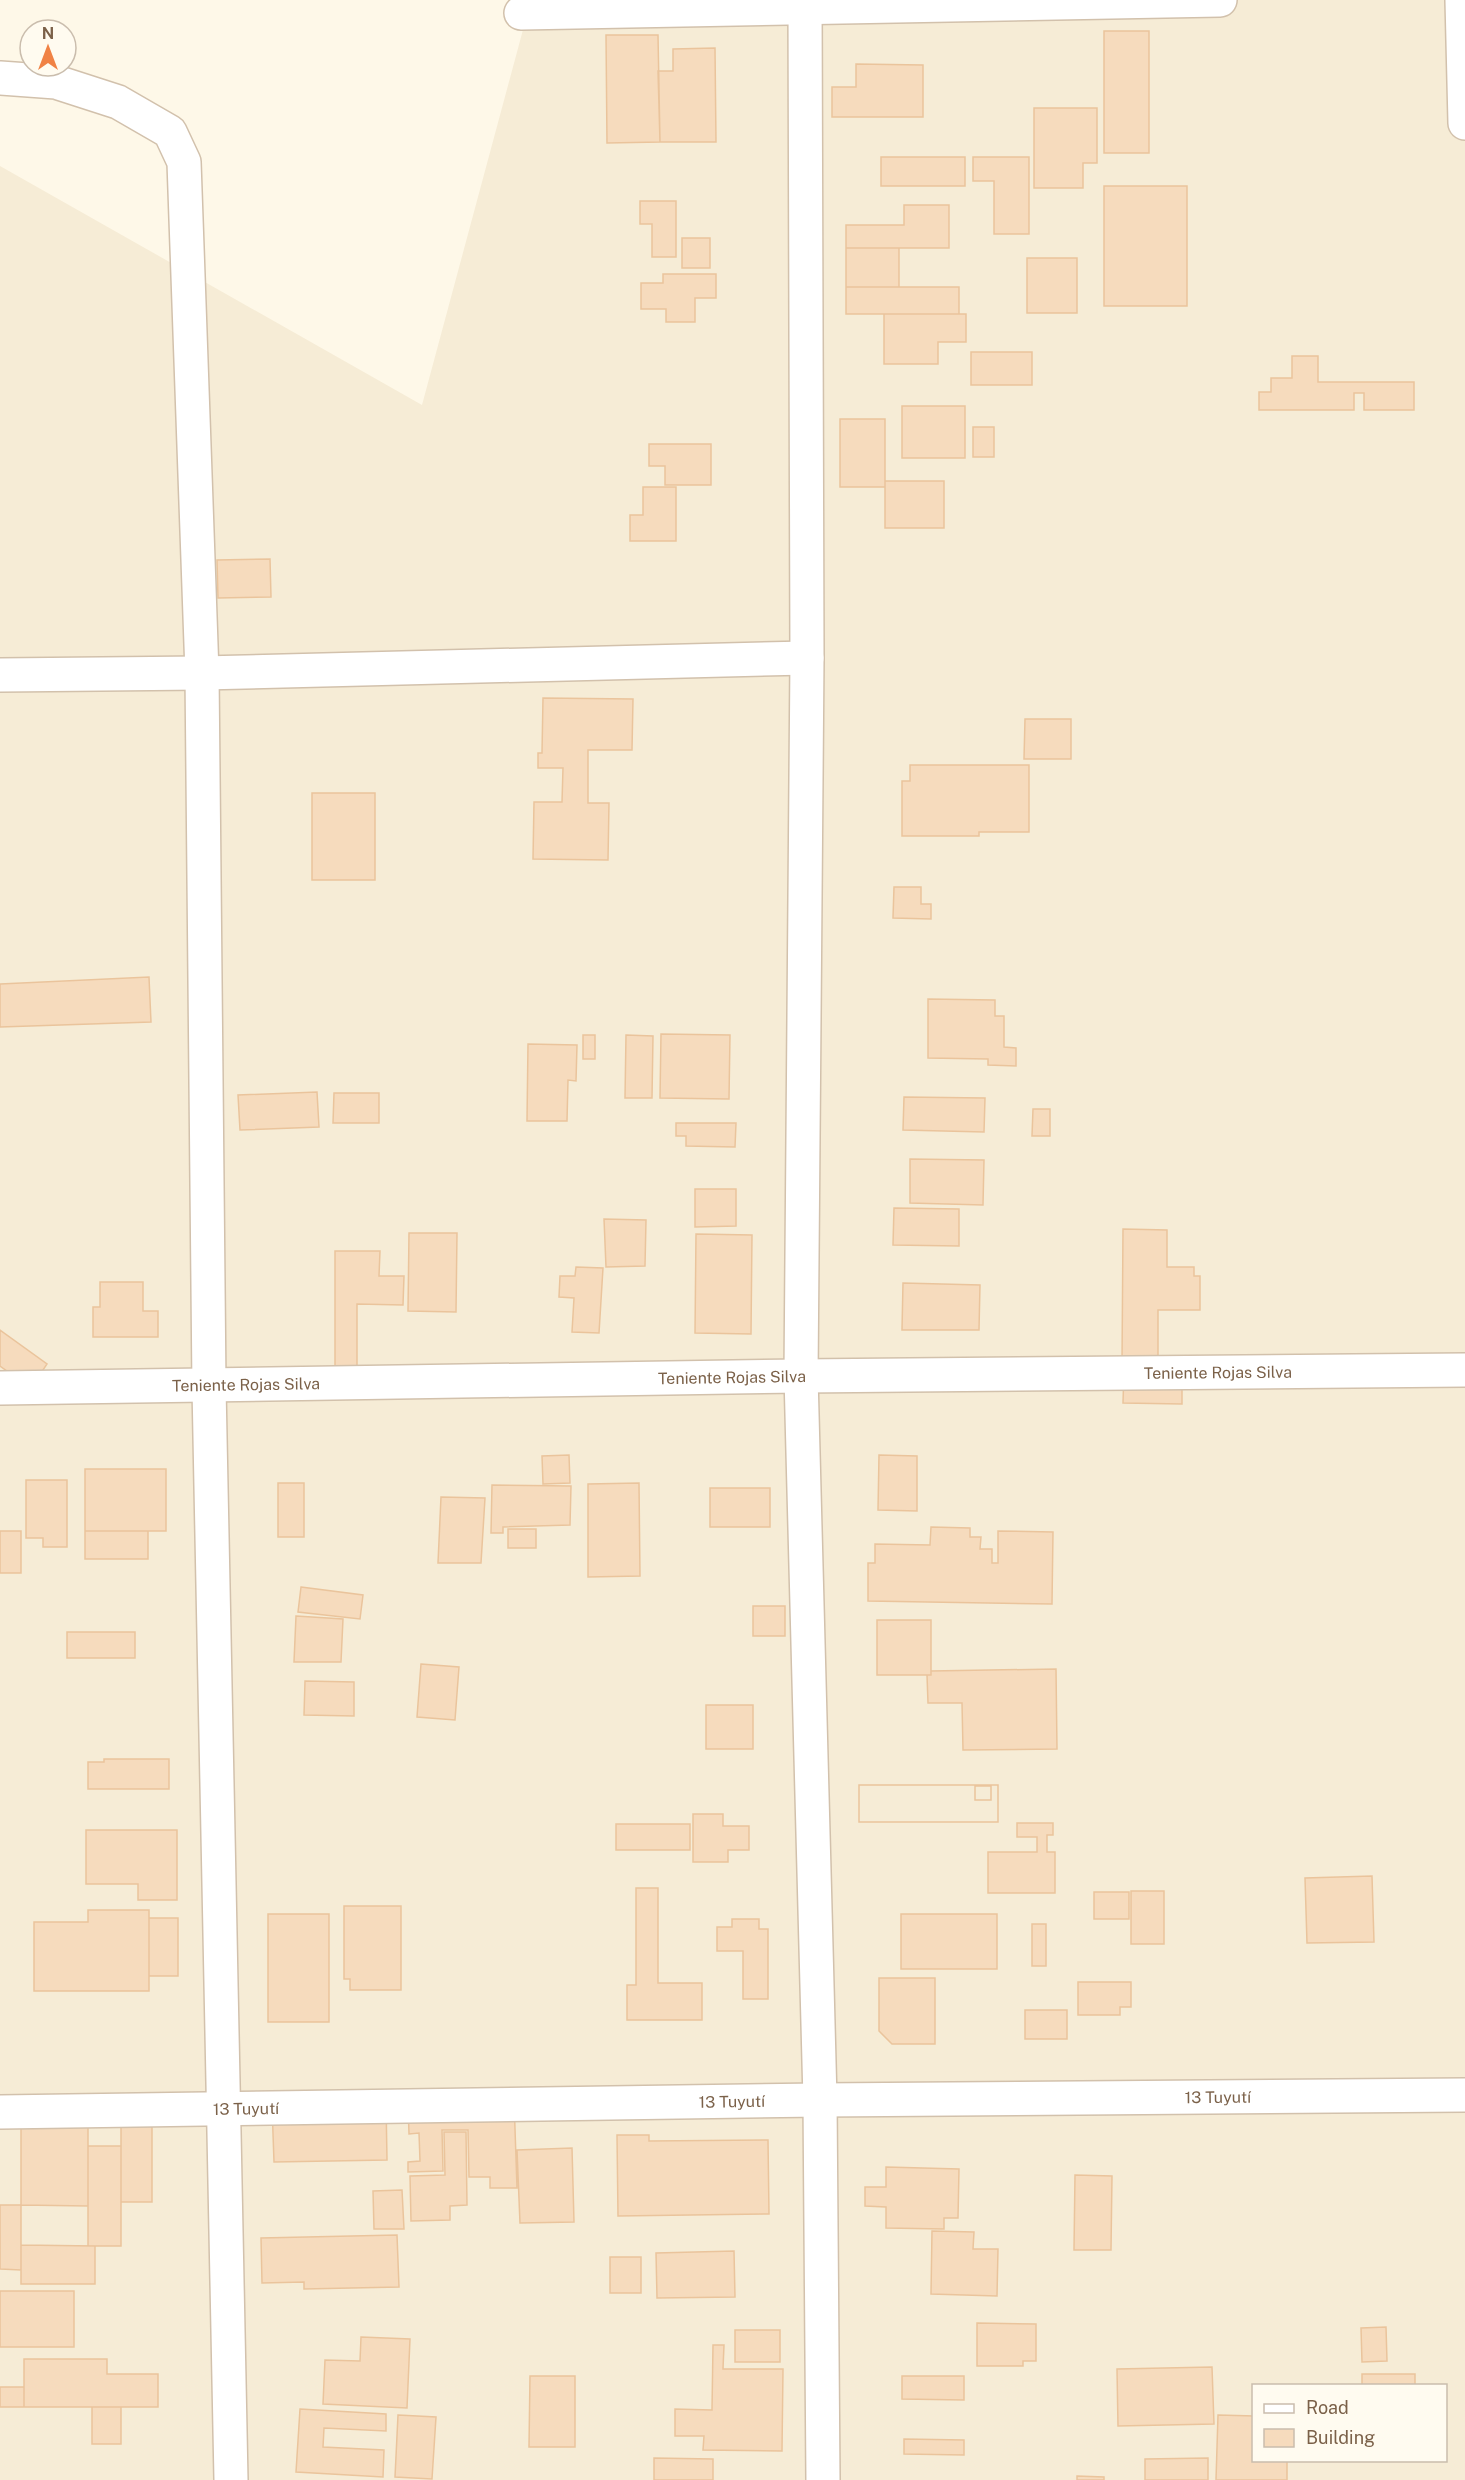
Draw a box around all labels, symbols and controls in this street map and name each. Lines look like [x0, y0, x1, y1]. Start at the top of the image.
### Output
north arrow [18, 18, 78, 78]
text: N [42, 24, 54, 43]
street label: Teniente Rojas Silva [1144, 1362, 1292, 1382]
street label: Teniente Rojas Silva [658, 1366, 806, 1388]
street label: Teniente Rojas Silva [172, 1374, 320, 1395]
street label: 13 Tuyutí [1185, 2087, 1252, 2107]
street label: 13 Tuyutí [699, 2091, 766, 2111]
street label: 13 Tuyutí [213, 2098, 280, 2118]
legend [1252, 2384, 1447, 2462]
text: Road [1306, 2397, 1349, 2418]
text: Building [1306, 2427, 1375, 2448]

